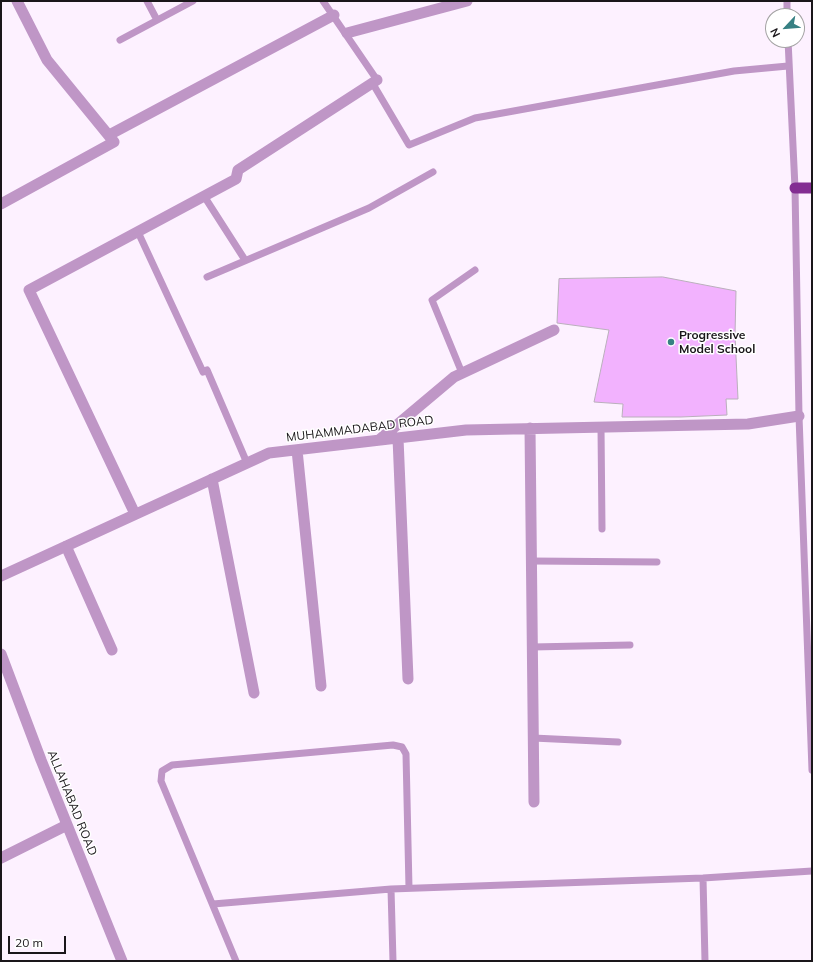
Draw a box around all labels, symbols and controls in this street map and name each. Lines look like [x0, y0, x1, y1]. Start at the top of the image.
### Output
north arrow [765, 8, 805, 48]
text: N [767, 26, 783, 40]
place label: Progressive Model School [679, 328, 755, 356]
marker: Progressive Model School [666, 337, 676, 347]
street label: MUHAMMADABAD ROAD [286, 413, 434, 445]
street label: ALLAHABAD ROAD [44, 748, 100, 858]
scale bar [10, 928, 68, 954]
text: 20 m [15, 935, 43, 950]

